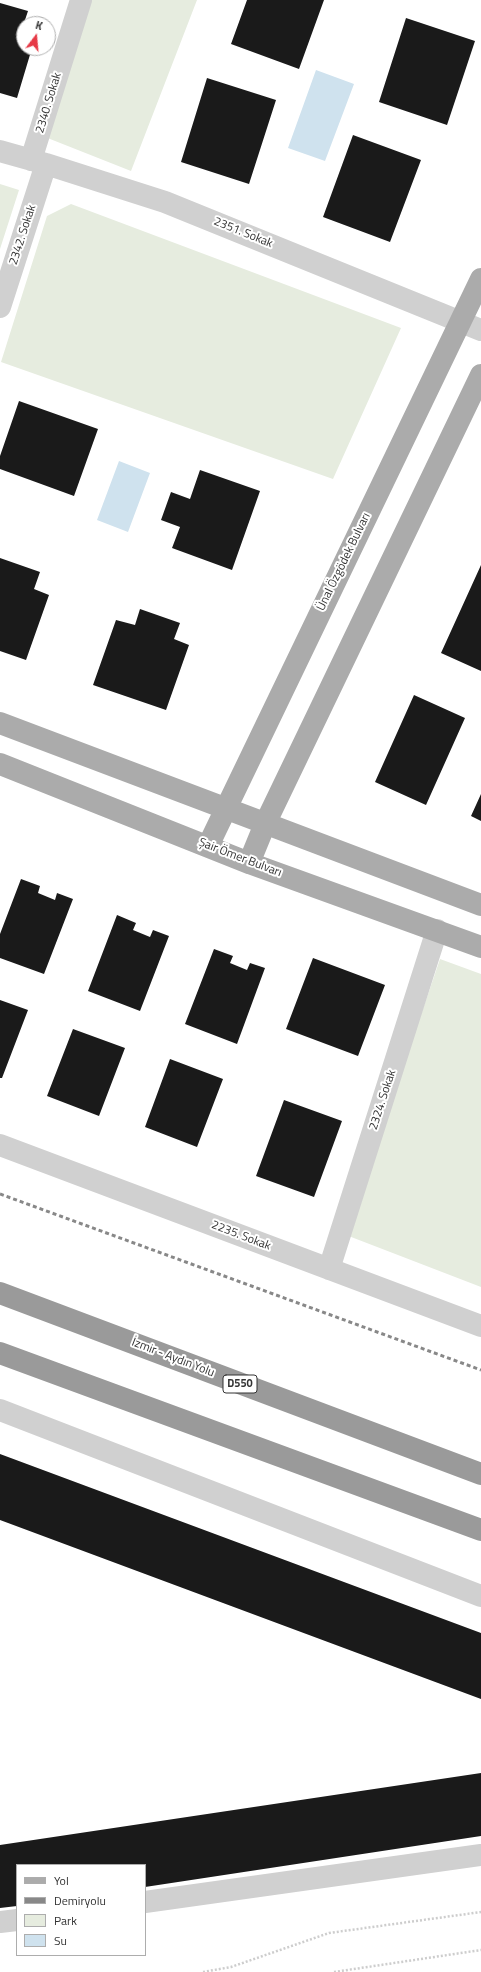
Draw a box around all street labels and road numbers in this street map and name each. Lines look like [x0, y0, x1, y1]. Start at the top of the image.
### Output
street label: 2340. Sokak [33, 71, 65, 135]
street label: 2342. Sokak [7, 203, 39, 267]
street label: 2351. Sokak [211, 215, 275, 251]
street label: Ünal Özgödek Bulvarı [314, 511, 374, 613]
street label: Şair Ömer Bulvarı [196, 836, 284, 880]
street label: 2324. Sokak [367, 1068, 399, 1132]
street label: 2235. Sokak [209, 1218, 273, 1254]
street label: İzmir - Aydın Yolu [130, 1336, 216, 1380]
road number: D550 [223, 1375, 257, 1393]

